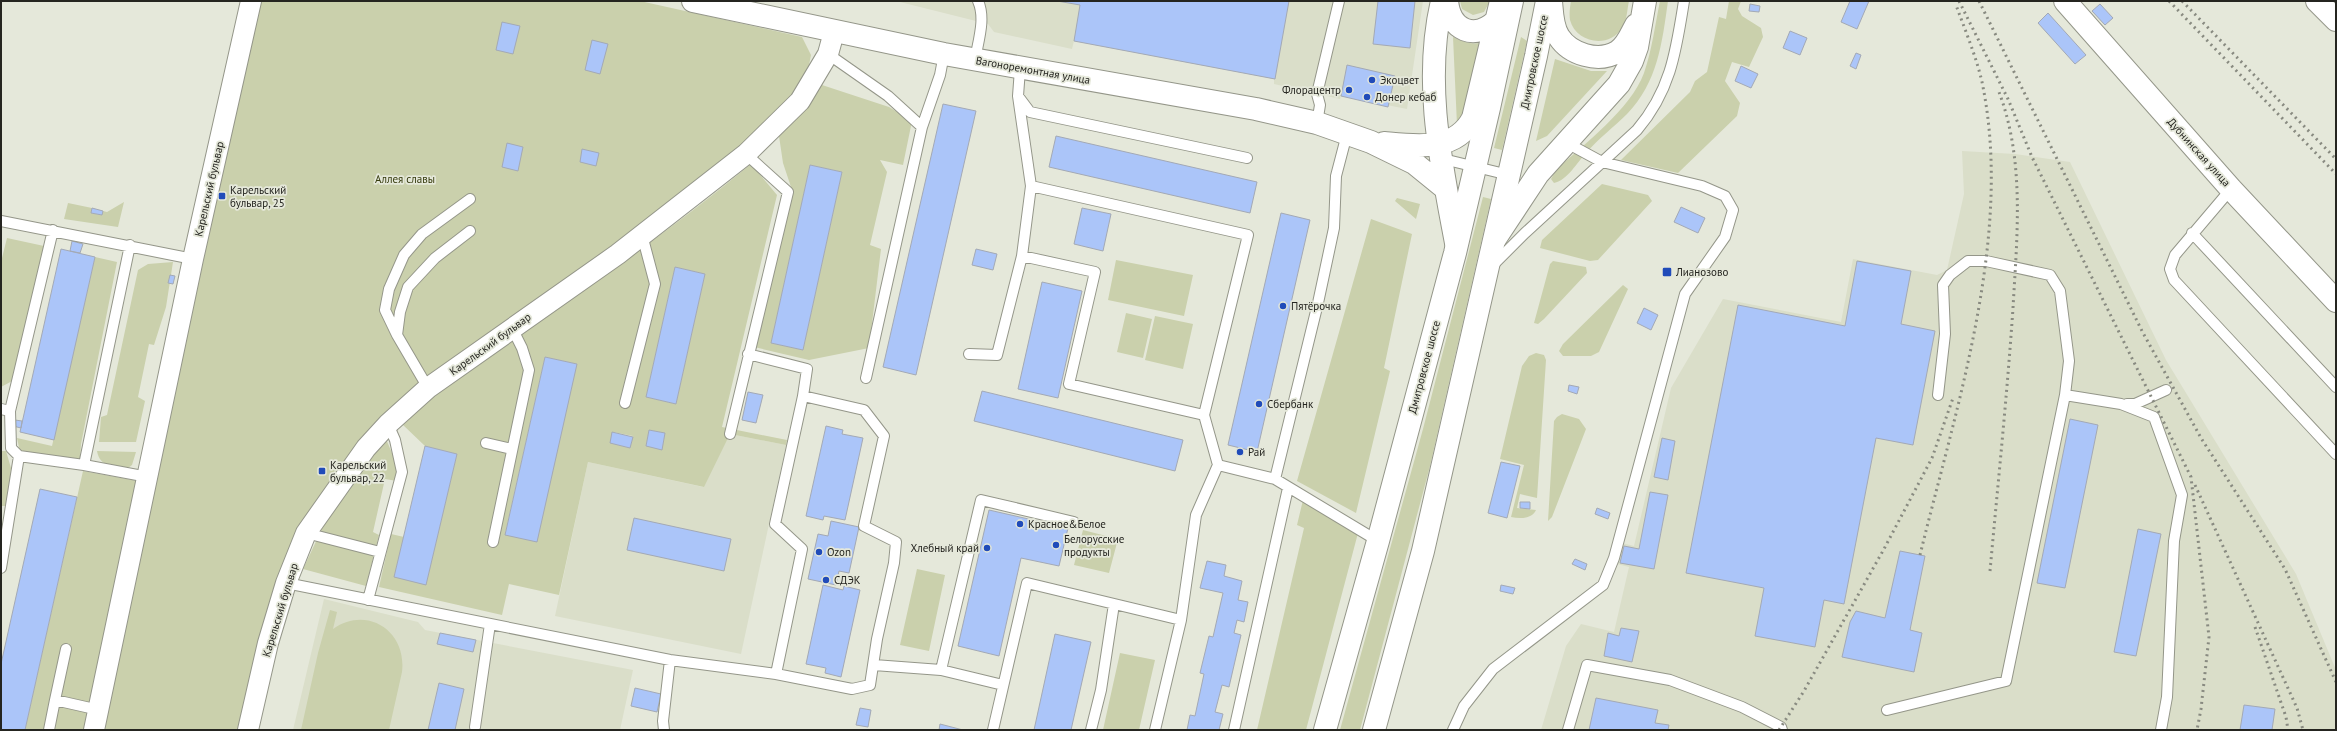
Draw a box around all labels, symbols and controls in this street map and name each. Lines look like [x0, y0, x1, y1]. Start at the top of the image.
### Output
street label: Дмитровское шоссе [1517, 13, 1551, 110]
street label: Вагоноремонтная улица [975, 53, 1091, 87]
place label: Экоцвет [1380, 73, 1419, 87]
marker: Экоцвет [1367, 75, 1377, 85]
place label: Флорацентр [1282, 83, 1341, 97]
marker: Флорацентр [1344, 85, 1354, 95]
place label: Донер кебаб [1375, 90, 1436, 104]
marker: Донер кебаб [1362, 92, 1372, 102]
street label: Дубнинская улица [2164, 115, 2234, 189]
street label: Карельский бульвар [191, 140, 227, 238]
park label: Аллея славы [375, 172, 435, 186]
place label: Карельский бульвар, 25 [230, 183, 286, 210]
marker: Карельский бульвар, 25 [217, 191, 227, 201]
place label: Лианозово [1675, 265, 1728, 279]
marker: Лианозово [1661, 266, 1673, 278]
place label: Пятёрочка [1291, 299, 1341, 313]
marker: Пятёрочка [1278, 301, 1288, 311]
street label: Карельский бульвар [446, 310, 534, 378]
street label: Дмитровское шоссе [1405, 319, 1443, 415]
place label: Сбербанк [1267, 397, 1314, 411]
marker: Сбербанк [1254, 399, 1264, 409]
place label: Рай [1248, 445, 1265, 459]
marker: Рай [1235, 447, 1245, 457]
place label: Карельский бульвар, 22 [330, 458, 386, 485]
marker: Карельский бульвар, 22 [317, 466, 327, 476]
place label: Красное&Белое [1028, 517, 1106, 531]
marker: Красное&Белое [1015, 519, 1025, 529]
place label: Белорусские продукты [1064, 532, 1125, 559]
marker: Белорусские продукты [1051, 540, 1061, 550]
place label: Хлебный край [911, 541, 979, 555]
marker: Хлебный край [982, 543, 992, 553]
place label: Ozon [827, 545, 851, 559]
marker: Ozon [814, 547, 824, 557]
street label: Карельский бульвар [259, 561, 301, 659]
place label: СДЭК [834, 573, 861, 587]
marker: СДЭК [821, 575, 831, 585]

